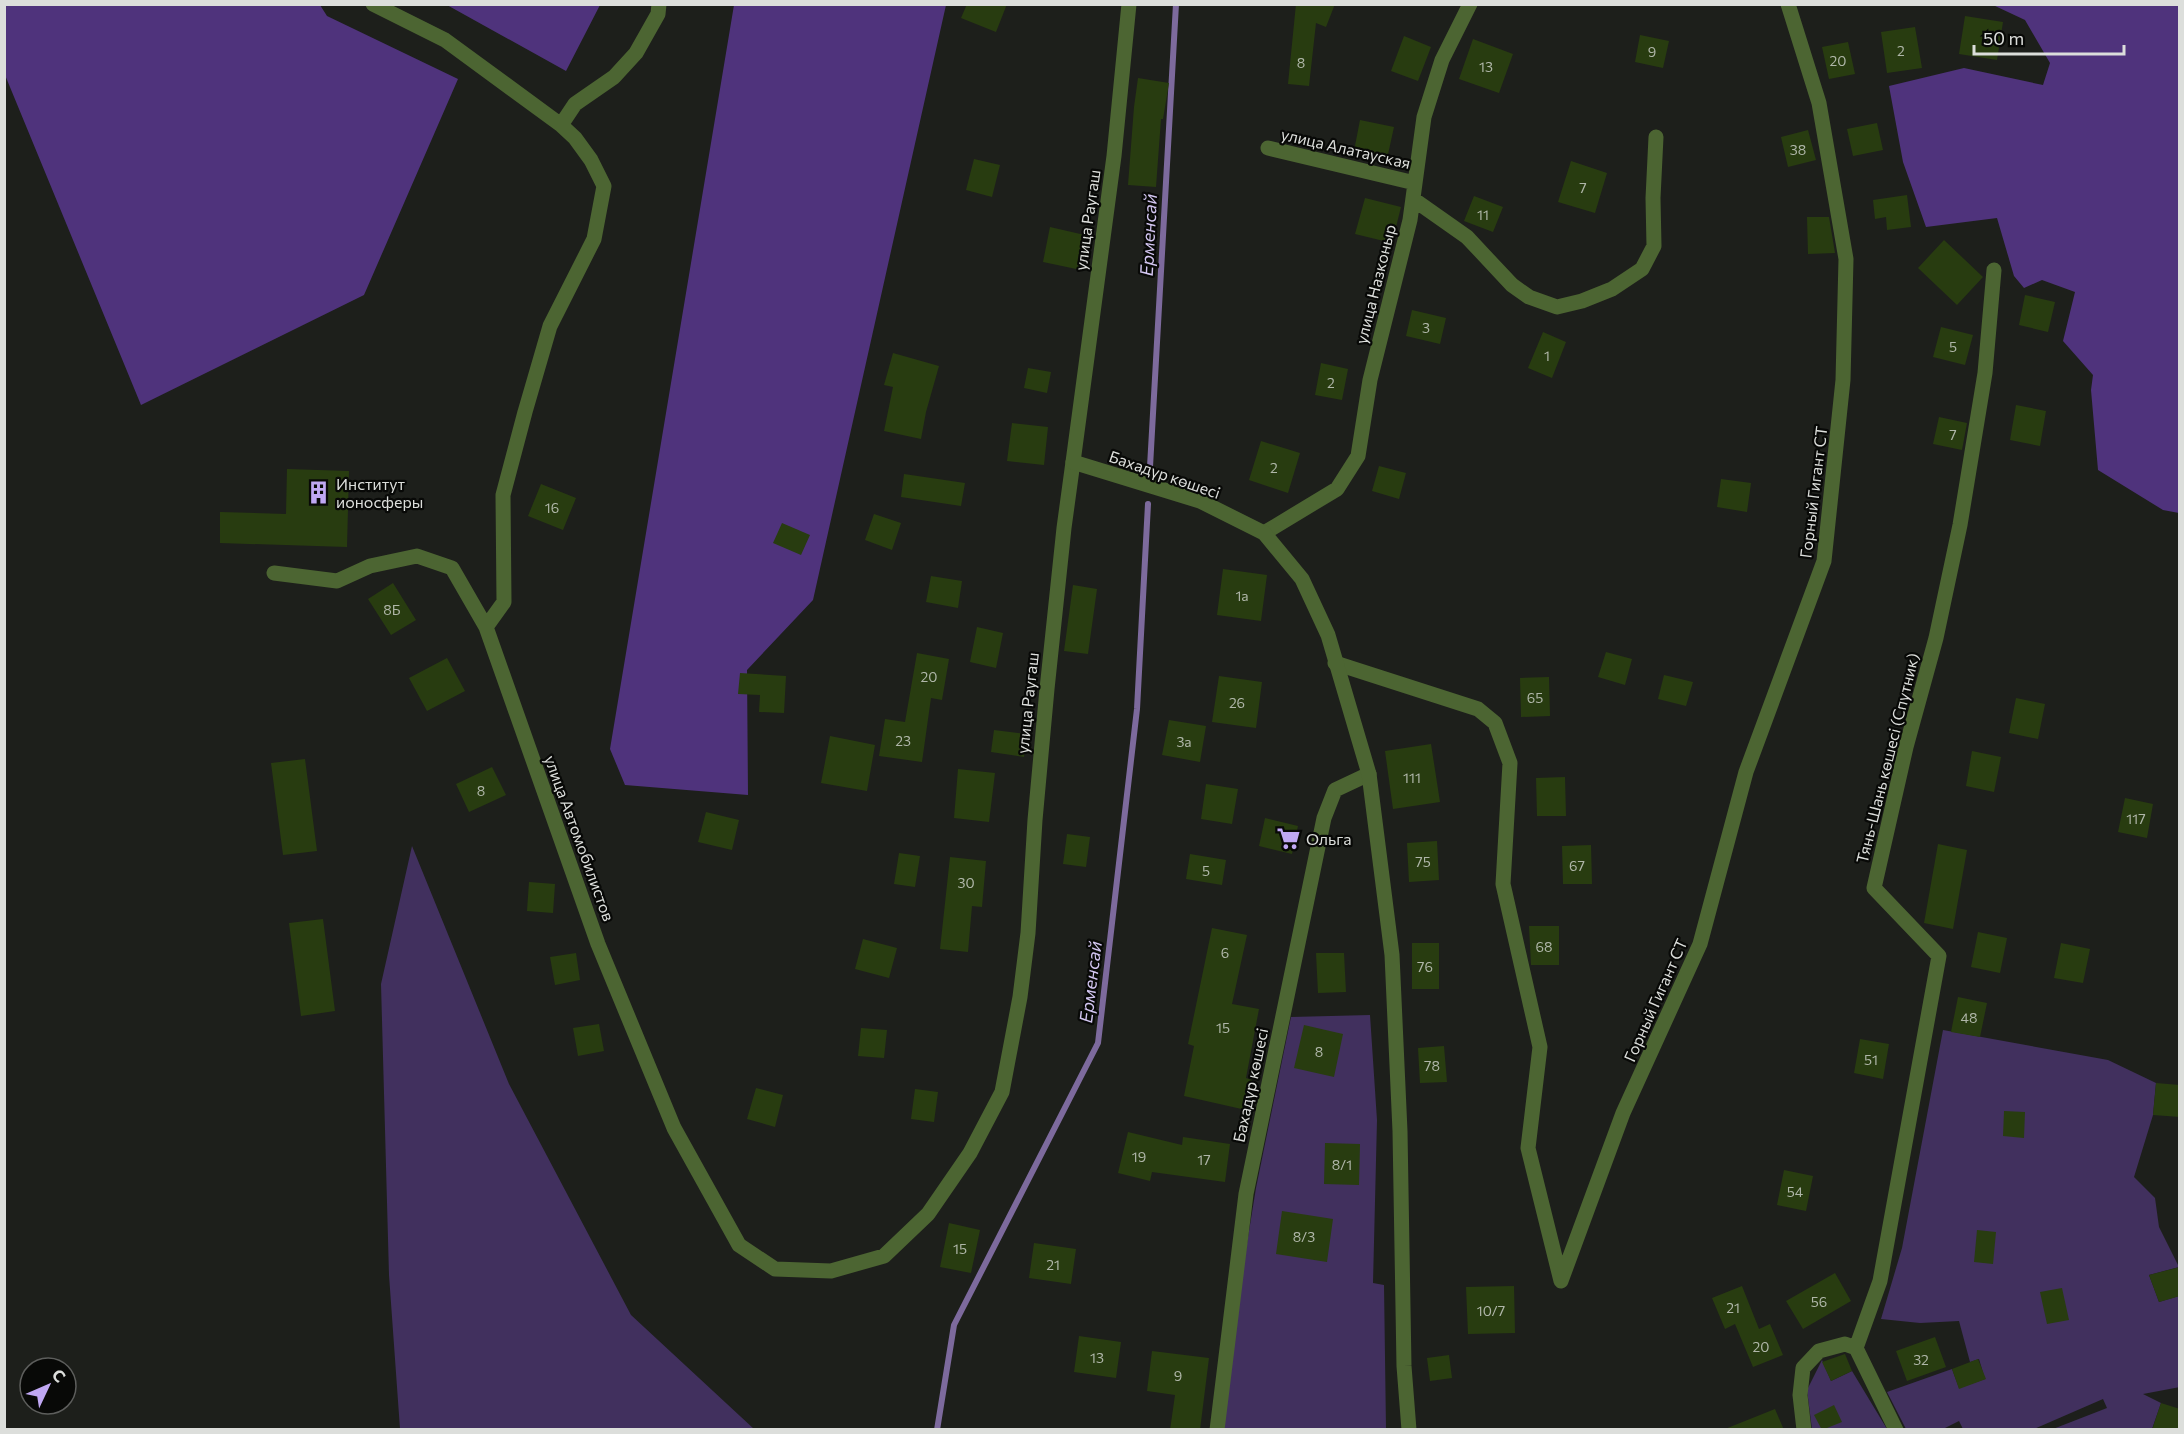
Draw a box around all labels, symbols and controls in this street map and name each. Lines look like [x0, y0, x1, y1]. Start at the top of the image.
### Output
scale bar [1974, 18, 2124, 56]
text: 50 m [1983, 27, 2024, 49]
house number: 2 [1897, 42, 1905, 59]
house number: 9 [1648, 43, 1656, 60]
house number: 20 [1830, 52, 1846, 69]
house number: 8 [1297, 54, 1305, 71]
house number: 13 [1479, 58, 1493, 75]
street label: улица Алатауская [1279, 124, 1413, 172]
house number: 38 [1790, 141, 1806, 158]
street label: улица Раугаш [1071, 168, 1103, 272]
house number: 7 [1579, 179, 1587, 196]
water label: Ерменсай [1135, 193, 1161, 277]
house number: 11 [1477, 206, 1489, 223]
street label: улица Назконыр [1351, 222, 1399, 346]
house number: 3 [1422, 319, 1430, 336]
house number: 5 [1949, 338, 1957, 355]
house number: 1 [1544, 347, 1550, 364]
house number: 2 [1327, 374, 1335, 391]
street label: Горный Гигант СТ [1795, 425, 1831, 559]
house number: 7 [1949, 426, 1957, 443]
street label: Бахадүр көшесі [1107, 446, 1223, 502]
house number: 2 [1270, 459, 1278, 476]
place label: Институт ионосферы [336, 474, 423, 511]
building icon: Институт ионосферы [305, 479, 331, 505]
house number: 16 [545, 499, 559, 516]
house number: 1а [1235, 587, 1249, 604]
house number: 8Б [383, 601, 401, 618]
street label: улица Раугаш [1012, 651, 1042, 755]
street label: Тянь-Шань көшесі (Спутник) [1852, 651, 1922, 865]
house number: 20 [921, 668, 937, 685]
house number: 65 [1527, 689, 1543, 706]
house number: 26 [1229, 694, 1245, 711]
house number: 23 [895, 732, 911, 749]
house number: 3а [1176, 733, 1192, 750]
street label: улица Автомобилистов [541, 753, 619, 923]
house number: 111 [1403, 769, 1421, 786]
house number: 8 [477, 782, 485, 799]
house number: 117 [2126, 810, 2146, 827]
supermarket icon: Ольга [1275, 825, 1301, 851]
place label: Ольга [1306, 829, 1352, 848]
house number: 75 [1415, 853, 1431, 870]
house number: 67 [1569, 857, 1585, 874]
house number: 5 [1202, 862, 1210, 879]
house number: 30 [957, 874, 975, 891]
street label: Горный Гигант СТ [1619, 935, 1691, 1065]
house number: 68 [1536, 938, 1553, 955]
water label: Ерменсай [1074, 939, 1106, 1024]
house number: 6 [1221, 944, 1229, 961]
house number: 76 [1417, 958, 1433, 975]
house number: 48 [1961, 1009, 1977, 1026]
house number: 15 [1216, 1019, 1230, 1036]
street label: Бахадүр көшесі [1229, 1026, 1271, 1144]
house number: 8 [1315, 1043, 1323, 1060]
house number: 51 [1864, 1051, 1878, 1068]
house number: 78 [1424, 1057, 1440, 1074]
house number: 19 [1132, 1148, 1146, 1165]
house number: 17 [1197, 1151, 1211, 1168]
house number: 8/1 [1332, 1156, 1352, 1173]
house number: 54 [1787, 1183, 1804, 1200]
house number: 8/3 [1293, 1228, 1315, 1245]
house number: 15 [953, 1240, 967, 1257]
house number: 21 [1046, 1256, 1060, 1273]
house number: 56 [1811, 1293, 1827, 1310]
house number: 21 [1726, 1299, 1740, 1316]
house number: 10/7 [1477, 1302, 1505, 1319]
house number: 20 [1753, 1338, 1769, 1355]
house number: 13 [1090, 1349, 1104, 1366]
house number: 32 [1913, 1351, 1929, 1368]
north arrow [18, 1356, 78, 1416]
text: С [49, 1365, 70, 1386]
house number: 9 [1174, 1367, 1182, 1384]

